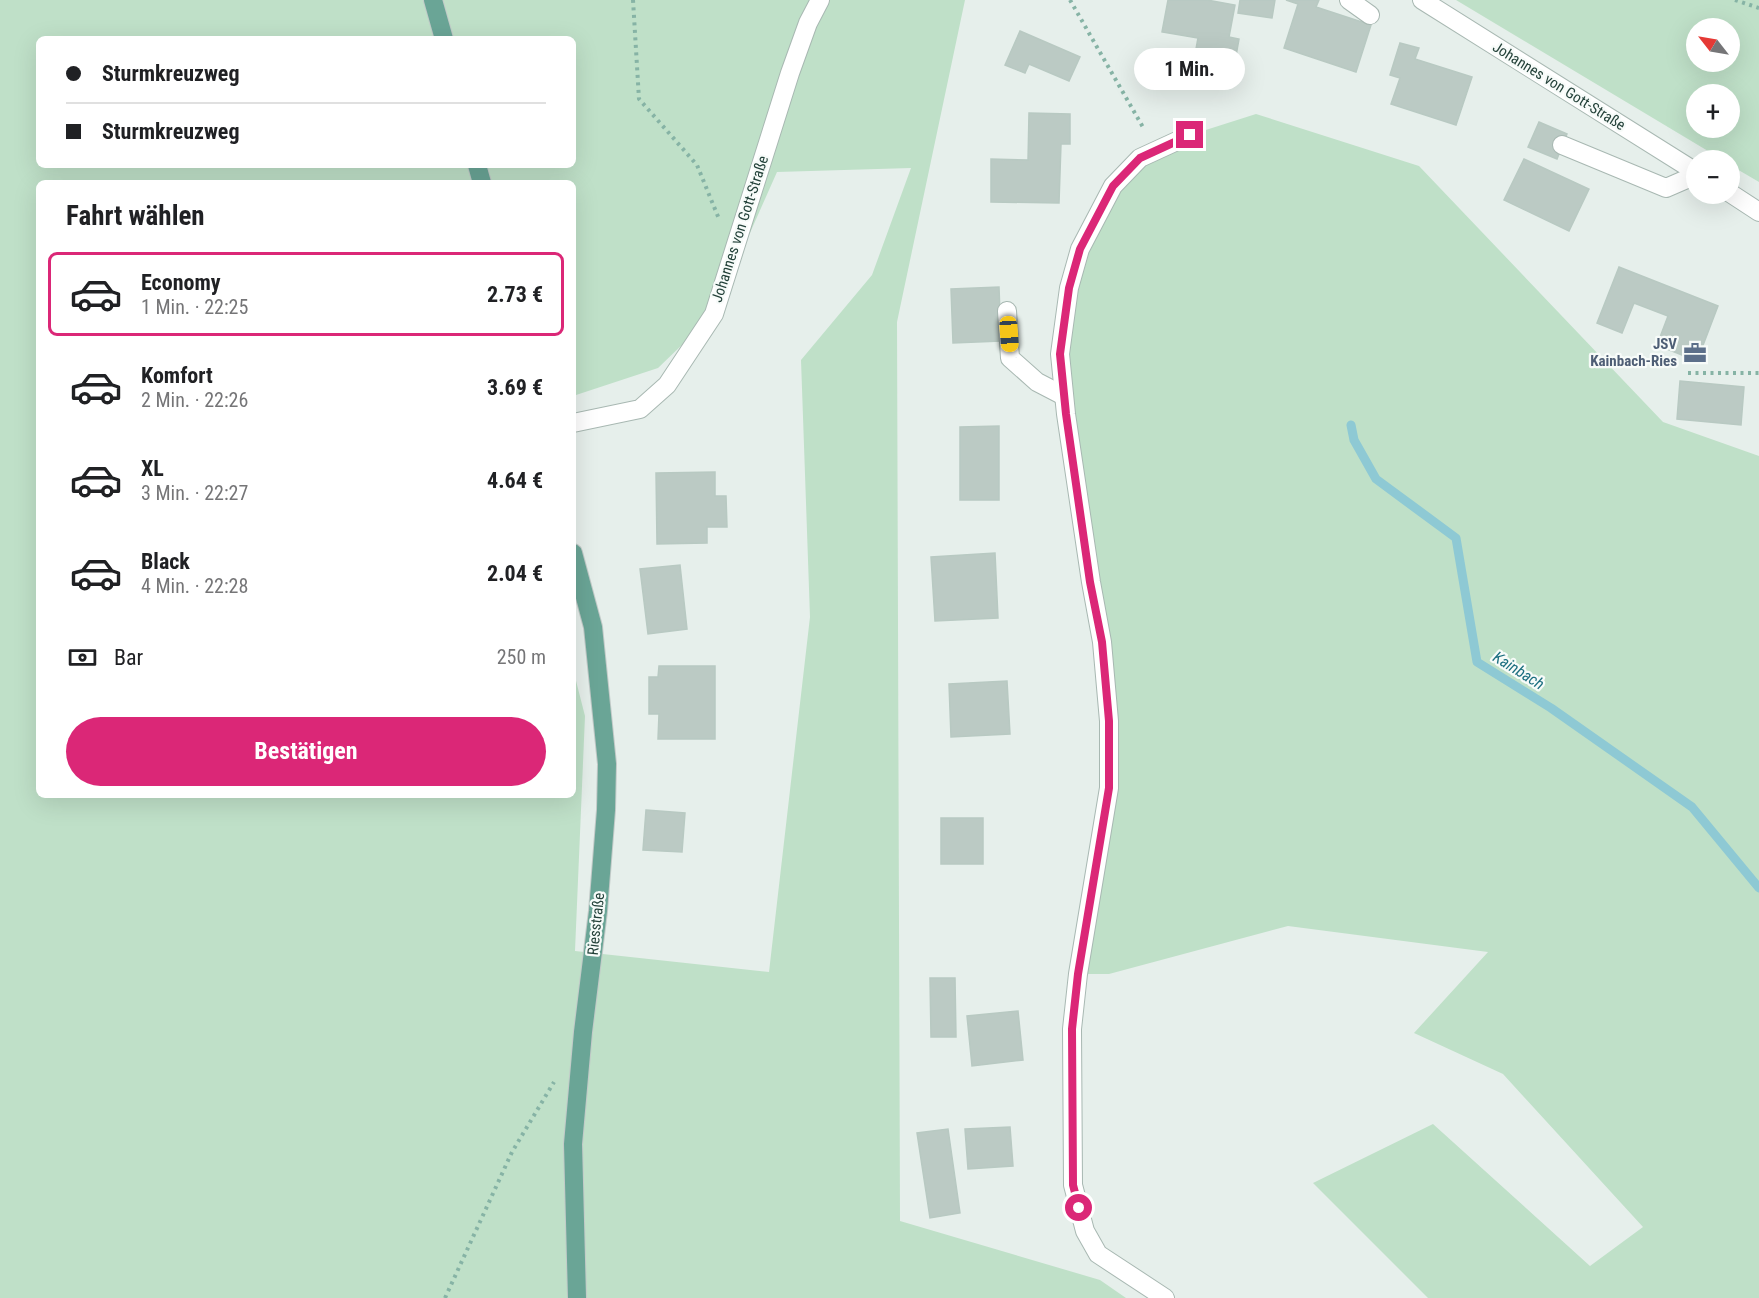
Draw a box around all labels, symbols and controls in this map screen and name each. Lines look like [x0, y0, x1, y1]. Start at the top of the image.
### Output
north arrow [1686, 18, 1740, 72]
map controls [1686, 18, 1740, 204]
street label: Johannes von Gott-Straße [1489, 38, 1629, 134]
callout: 1 Min. [1134, 48, 1246, 90]
text: 1 Min. [1164, 57, 1215, 81]
text: Sturmkreuzweg [102, 61, 239, 86]
button: + [1686, 84, 1740, 138]
text: Sturmkreuzweg [102, 119, 239, 144]
route end [1176, 121, 1203, 148]
button: − [1686, 150, 1740, 204]
street label: Johannes von Gott-Straße [708, 153, 772, 305]
text: Fahrt wählen [66, 200, 205, 232]
icon: car [69, 267, 123, 321]
text: Economy [141, 270, 221, 295]
text: 2.73 € [487, 282, 543, 307]
text: 1 Min. · 22:25 [141, 295, 248, 319]
car [999, 315, 1019, 353]
place label: JSV Kainbach-Ries [1590, 335, 1677, 370]
office icon: JSV Kainbach-Ries [1682, 340, 1708, 366]
icon: car [69, 360, 123, 414]
text: Komfort [141, 363, 213, 388]
text: 3.69 € [487, 375, 543, 400]
text: 2 Min. · 22:26 [141, 388, 248, 412]
icon: car [69, 453, 123, 507]
text: XL [141, 456, 164, 481]
text: 4.64 € [487, 468, 543, 493]
text: 3 Min. · 22:27 [141, 481, 248, 505]
icon: car [69, 546, 123, 600]
text: Black [141, 549, 190, 574]
text: 2.04 € [487, 561, 543, 586]
text: 4 Min. · 22:28 [141, 574, 248, 598]
icon: cash [66, 641, 99, 674]
text: Bar [114, 645, 143, 670]
text: 250 m [497, 645, 546, 669]
water label: Kainbach [1490, 647, 1548, 694]
button: Bestätigen [66, 717, 546, 786]
street label: Riesstraße [584, 892, 608, 956]
route start [1065, 1194, 1092, 1221]

